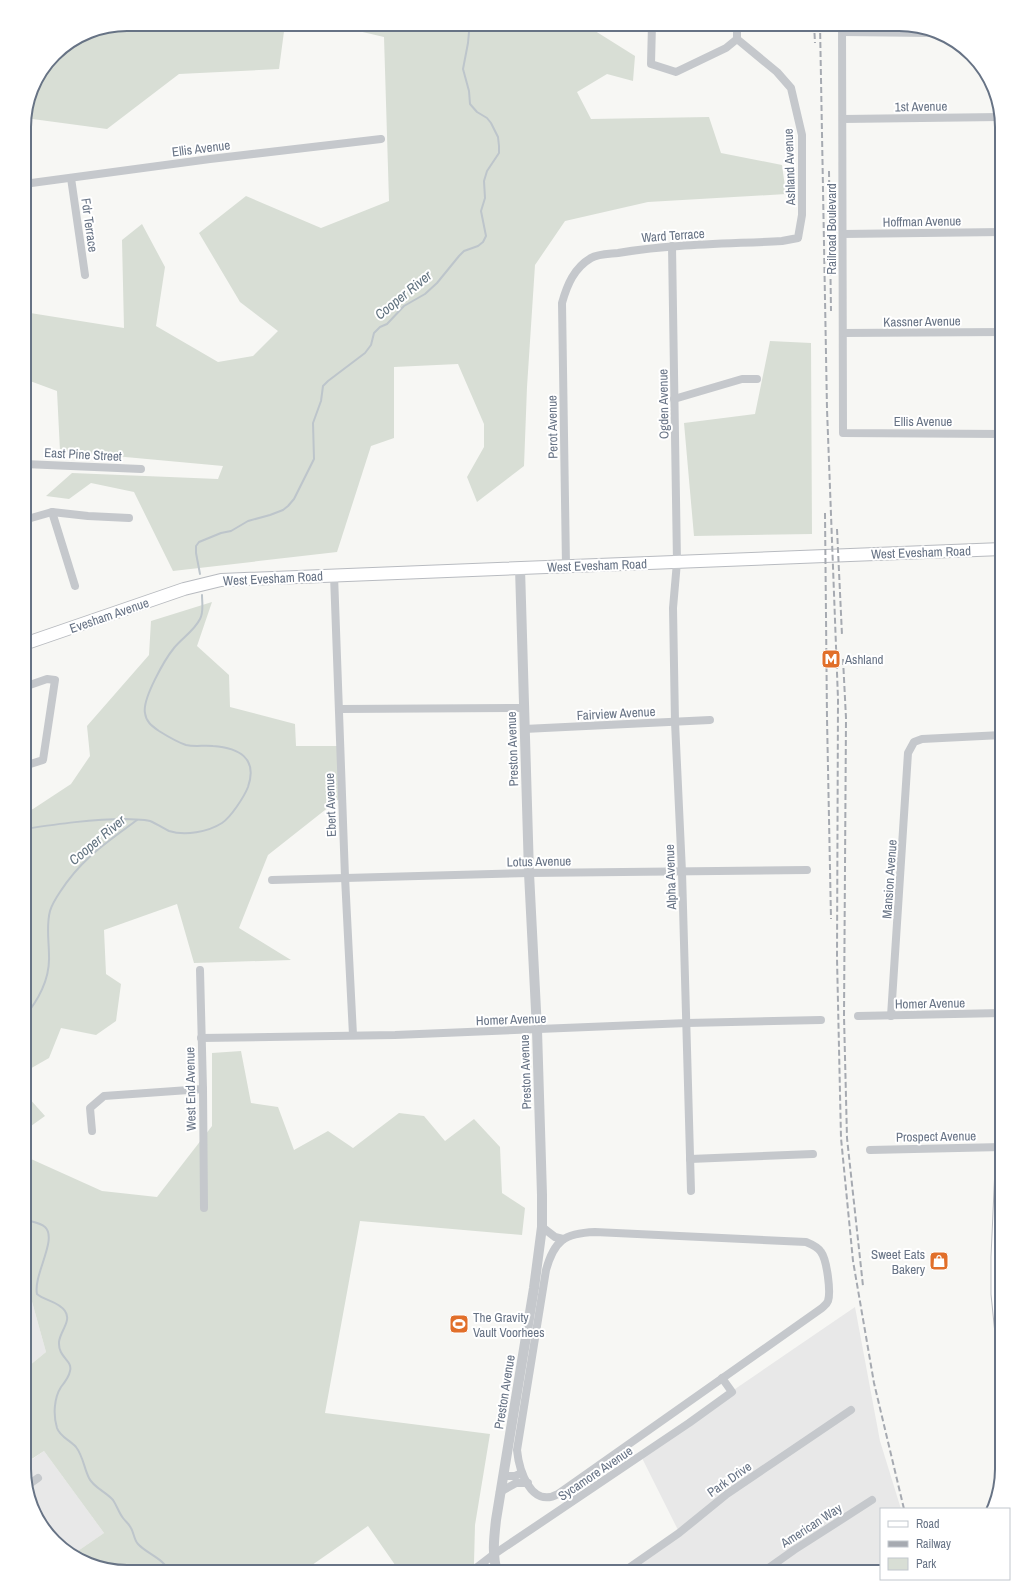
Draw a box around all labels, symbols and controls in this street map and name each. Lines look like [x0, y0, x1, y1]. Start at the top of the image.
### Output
street label: 1st Avenue [895, 98, 948, 115]
street label: Ashland Avenue [780, 128, 799, 207]
street label: Ellis Avenue [171, 136, 231, 160]
street label: Railroad Boulevard [823, 183, 840, 275]
street label: Fdr Terrace [77, 197, 102, 253]
street label: Hoffman Avenue [883, 212, 961, 231]
street label: Ward Terrace [641, 225, 705, 246]
water label: Cooper River [371, 266, 436, 323]
street label: Kassner Avenue [883, 312, 961, 331]
street label: Ogden Avenue [654, 369, 673, 439]
street label: Perot Avenue [543, 395, 562, 459]
street label: Ellis Avenue [894, 413, 952, 430]
street label: East Pine Street [44, 444, 122, 465]
street label: West Evesham Road [871, 542, 971, 563]
street label: West Evesham Road [547, 555, 647, 576]
street label: West Evesham Road [223, 567, 323, 590]
street label: Evesham Avenue [67, 594, 151, 637]
metro station icon: Ashland [820, 648, 842, 670]
place label: Ashland [844, 651, 884, 668]
street label: Fairview Avenue [576, 703, 656, 724]
street label: Preston Avenue [503, 711, 522, 787]
street label: Ebert Avenue [321, 773, 340, 837]
water label: Cooper River [65, 810, 130, 869]
street label: Mansion Avenue [878, 839, 901, 919]
street label: Alpha Avenue [661, 844, 680, 911]
street label: Lotus Avenue [507, 852, 571, 871]
street label: Homer Avenue [895, 994, 965, 1013]
street label: Homer Avenue [476, 1010, 547, 1029]
street label: Preston Avenue [516, 1034, 535, 1110]
street label: West End Avenue [181, 1047, 200, 1131]
street label: Prospect Avenue [896, 1127, 976, 1146]
place label: Sweet Eats Bakery [871, 1246, 926, 1278]
shop icon: Sweet Eats Bakery [928, 1250, 950, 1272]
place label: The Gravity Vault Voorhees [473, 1309, 545, 1341]
sports icon: The Gravity Vault Voorhees [448, 1313, 470, 1335]
street label: Preston Avenue [490, 1354, 519, 1430]
street label: Sycamore Avenue [555, 1442, 636, 1505]
street label: Park Drive [704, 1458, 755, 1501]
street label: American Way [777, 1499, 846, 1552]
legend [880, 1508, 1010, 1580]
text: Road [916, 1516, 940, 1532]
text: Railway [916, 1536, 951, 1552]
text: Park [916, 1556, 936, 1572]

